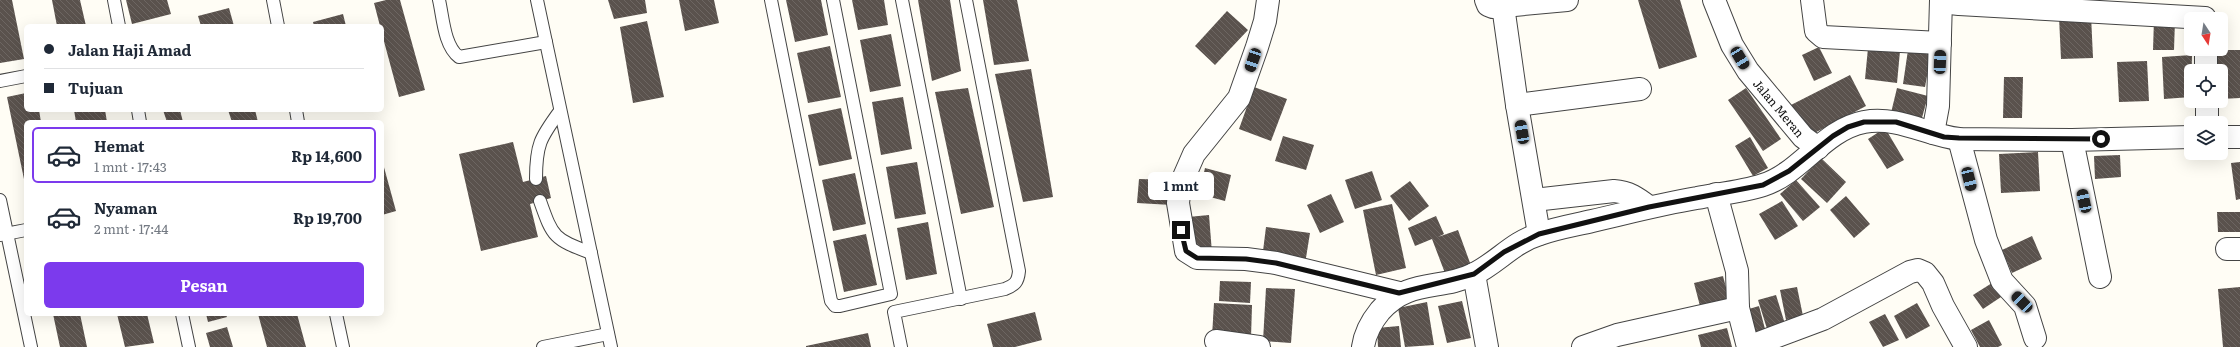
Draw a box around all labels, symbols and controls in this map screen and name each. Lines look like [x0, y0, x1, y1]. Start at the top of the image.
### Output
north arrow [2184, 12, 2228, 56]
map controls [2184, 12, 2228, 160]
text: Jalan Haji Amad [68, 38, 191, 61]
car [1729, 45, 1751, 71]
car [1243, 47, 1263, 73]
car [1934, 50, 1946, 74]
button: locate [2184, 64, 2228, 108]
street label: Jalan Meran [1749, 75, 1809, 141]
text: Tujuan [68, 76, 123, 99]
button: layers [2184, 116, 2228, 160]
car [1514, 119, 1530, 145]
route start [2092, 130, 2110, 148]
text: Hemat [94, 134, 145, 157]
icon: car [46, 137, 82, 173]
text: Rp 14,600 [291, 144, 362, 167]
text: 1 mnt · 17:43 [94, 157, 167, 176]
car [1960, 166, 1978, 192]
callout: 1 mnt [1148, 172, 1214, 200]
text: 1 mnt [1163, 176, 1199, 195]
car [2076, 188, 2092, 214]
text: Nyaman [94, 196, 157, 219]
icon: car [46, 199, 82, 235]
text: Rp 19,700 [293, 206, 362, 229]
text: 2 mnt · 17:44 [94, 219, 168, 238]
route end [1172, 221, 1190, 239]
button: Pesan [44, 262, 364, 308]
car [2009, 289, 2035, 315]

